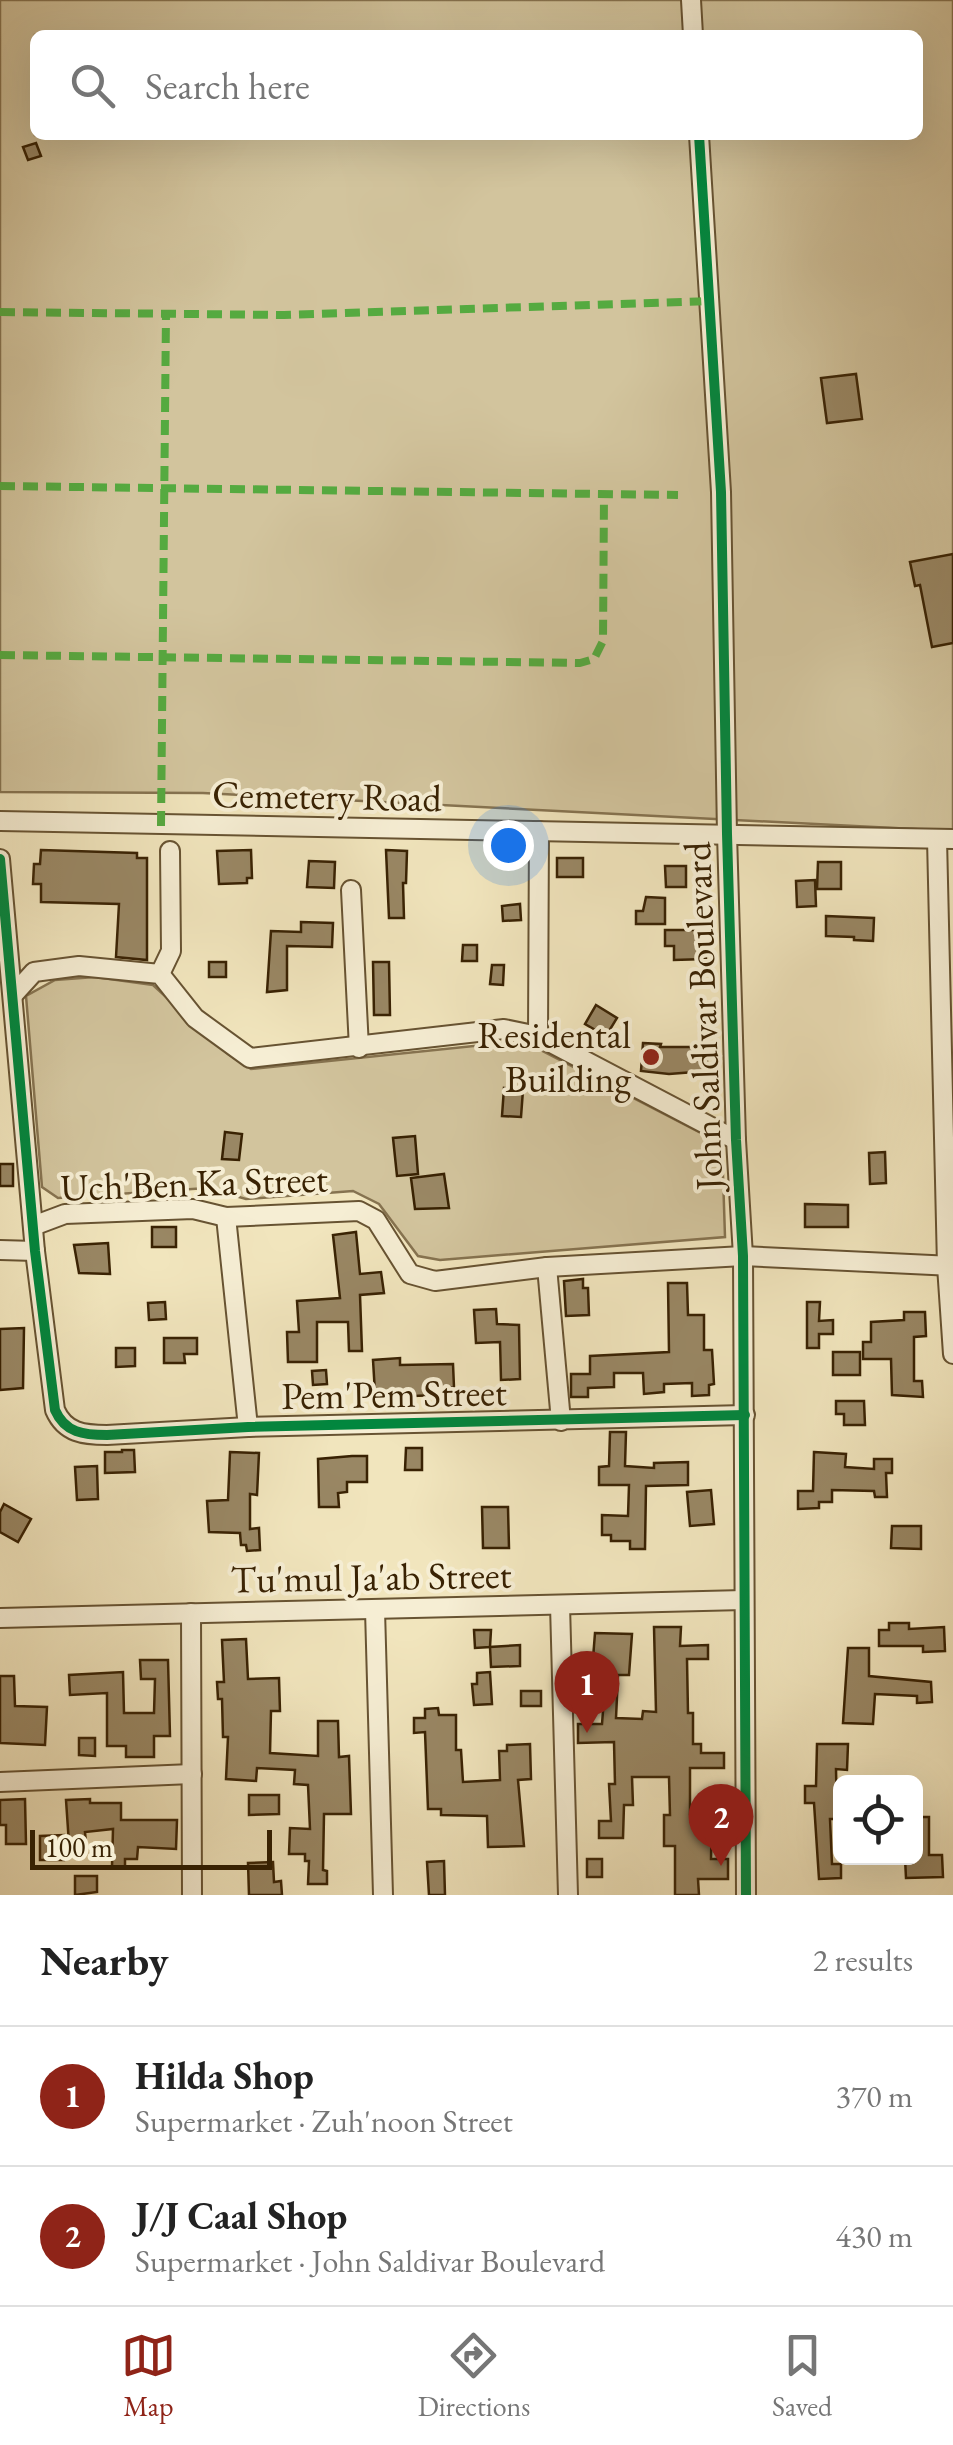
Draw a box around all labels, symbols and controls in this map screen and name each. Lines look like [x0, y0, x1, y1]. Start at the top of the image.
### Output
search box [30, 30, 923, 140]
icon: search [65, 58, 120, 113]
text: Search here [145, 61, 310, 110]
street label: Cemetery Road [212, 769, 443, 822]
your location [483, 820, 534, 871]
street label: John Saldivar Boulevard [672, 840, 733, 1194]
place label: Residental Building [477, 1010, 631, 1103]
marker: Residental Building [640, 1046, 662, 1068]
street label: Uch'Ben Ka Street [59, 1153, 329, 1212]
street label: Pem'Pem Street [281, 1367, 507, 1420]
street label: Tu'mul Ja'ab Street [230, 1550, 512, 1603]
pin: 1 [554, 1650, 620, 1733]
map controls [833, 1775, 923, 1865]
button: locate [833, 1775, 923, 1865]
pin: 2 [688, 1784, 754, 1866]
scale bar [30, 1825, 272, 1870]
text: 100 m [45, 1829, 113, 1865]
text: Nearby [40, 1933, 169, 1988]
text: 2 results [813, 1939, 913, 1981]
text: Hilda Shop [135, 2051, 314, 2100]
text: 1 [64, 2075, 81, 2117]
text: 370 m [836, 2075, 913, 2117]
text: Supermarket · Zuh'noon Street [135, 2100, 513, 2142]
text: J/J Caal Shop [135, 2191, 347, 2240]
text: 2 [64, 2215, 81, 2257]
text: 430 m [836, 2215, 913, 2257]
text: Supermarket · John Saldivar Boulevard [135, 2240, 605, 2282]
tab: Map [121, 2328, 176, 2424]
tab: Directions [418, 2328, 530, 2424]
tab: Saved [772, 2328, 832, 2424]

